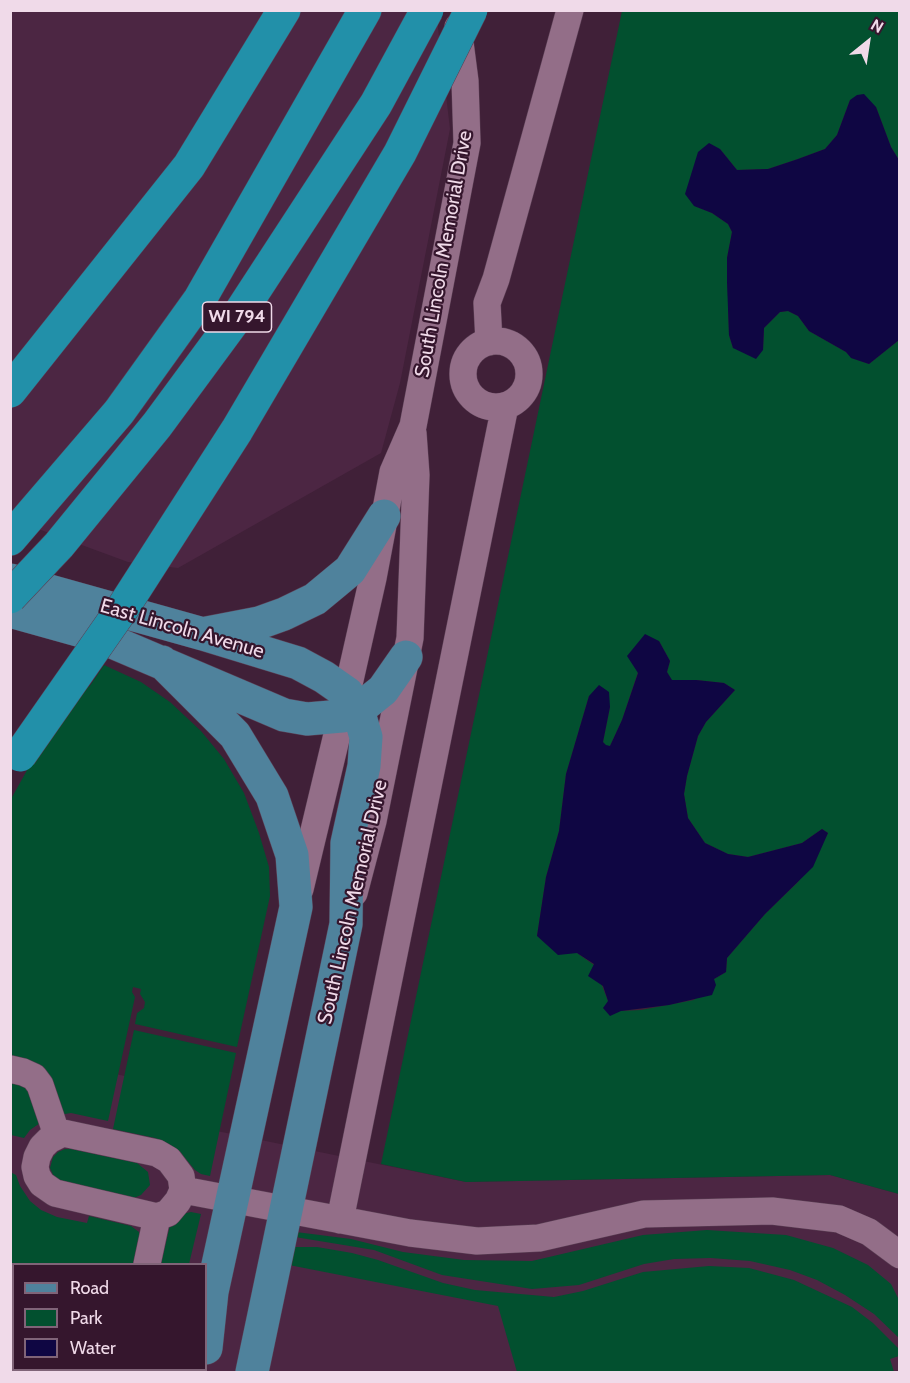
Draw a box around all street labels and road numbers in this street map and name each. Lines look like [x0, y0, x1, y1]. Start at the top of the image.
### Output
street label: South Lincoln Memorial Drive [410, 129, 478, 379]
road number: WI 794 [202, 302, 272, 332]
street label: East Lincoln Avenue [97, 594, 267, 664]
street label: South Lincoln Memorial Drive [313, 777, 393, 1027]

